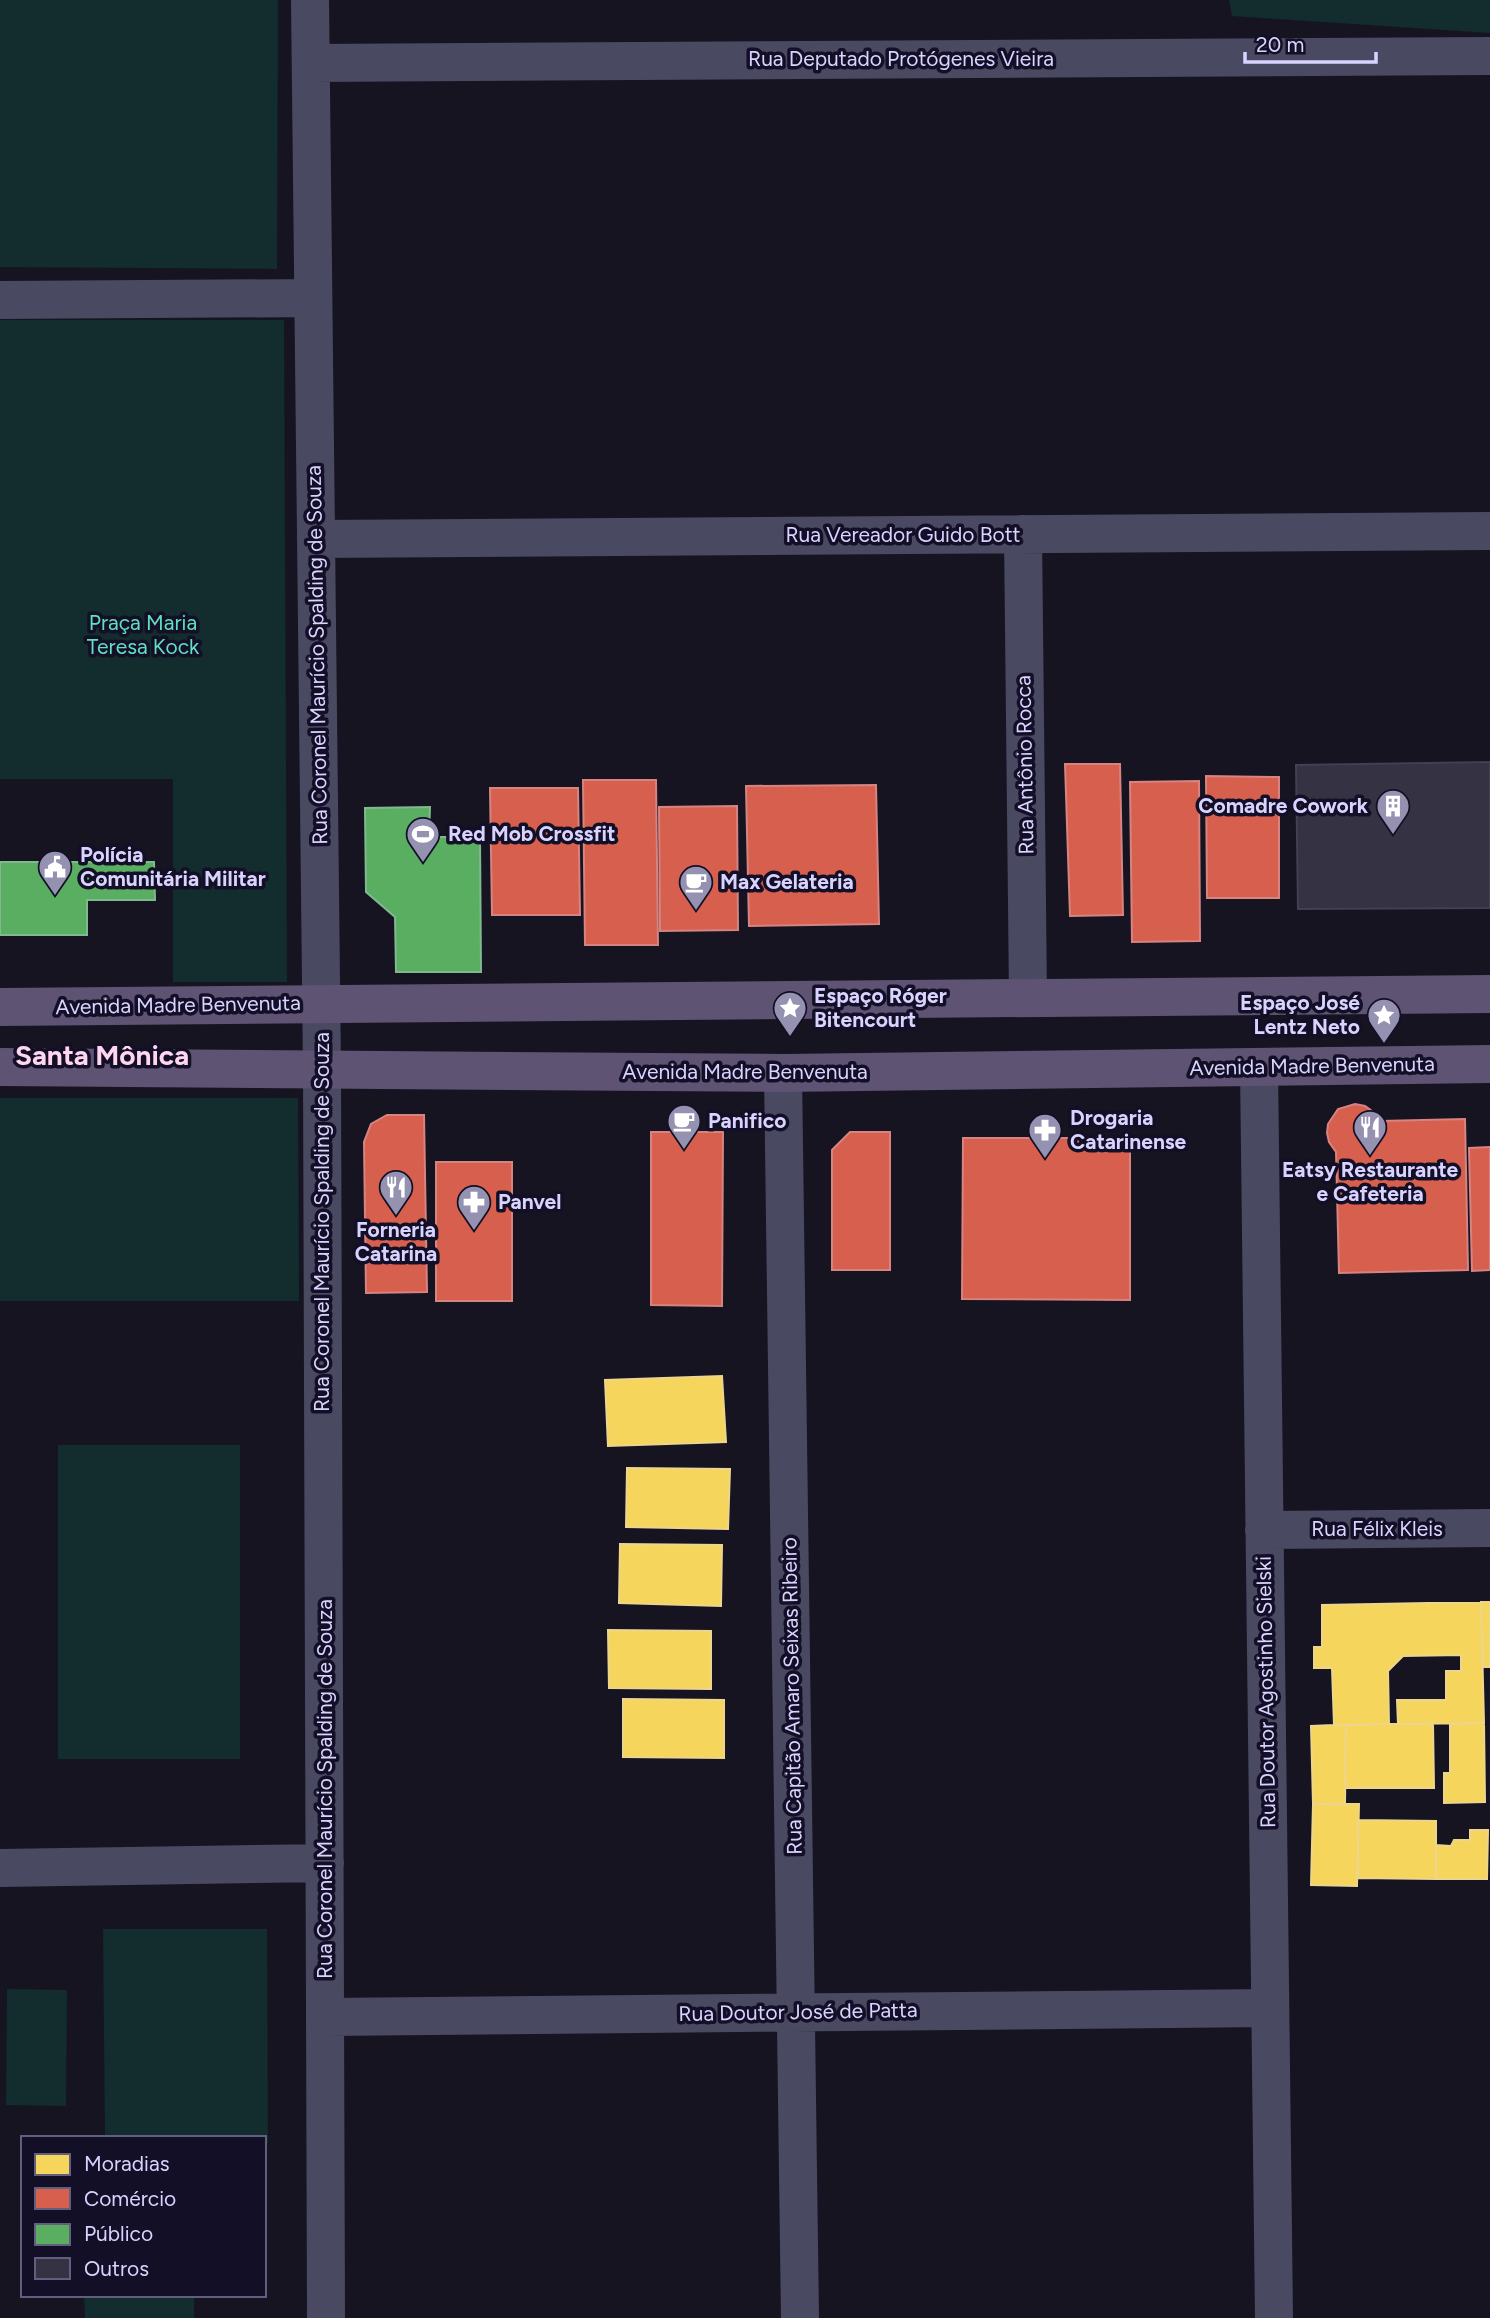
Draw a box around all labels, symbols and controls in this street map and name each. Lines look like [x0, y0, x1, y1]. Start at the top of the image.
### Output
scale bar [1245, 21, 1376, 65]
text: 20 m [1256, 32, 1304, 57]
street label: Rua Deputado Protógenes Vieira [748, 46, 1054, 71]
street label: Rua Coronel Maurício Spalding de Souza [301, 465, 332, 845]
street label: Rua Vereador Guido Bott [785, 522, 1021, 547]
park label: Praça Maria Teresa Kock [87, 610, 200, 659]
street label: Rua Antônio Rocca [1010, 675, 1039, 855]
building icon: Comadre Cowork [1374, 787, 1412, 836]
place label: Comadre Cowork [1198, 793, 1369, 818]
sports icon: Red Mob Crossfit [404, 815, 442, 864]
place label: Red Mob Crossfit [448, 821, 616, 846]
place label: Polícia Comunitária Militar [80, 842, 266, 891]
public building icon: Polícia Comunitária Militar [36, 848, 74, 897]
cafe icon: Max Gelateria [677, 863, 715, 912]
place label: Max Gelateria [720, 869, 854, 894]
place label: Espaço Róger Bitencourt [814, 983, 947, 1032]
place icon: Espaço Róger Bitencourt [771, 989, 809, 1038]
street label: Avenida Madre Benvenuta [55, 990, 301, 1019]
place label: Espaço José Lentz Neto [1240, 990, 1360, 1039]
place icon: Espaço José Lentz Neto [1365, 996, 1403, 1045]
street label: Rua Coronel Maurício Spalding de Souza [309, 1032, 334, 1412]
district label: Santa Mônica [15, 1038, 189, 1072]
street label: Avenida Madre Benvenuta [1189, 1051, 1435, 1080]
street label: Avenida Madre Benvenuta [622, 1059, 868, 1084]
cafe icon: Panifico [665, 1102, 703, 1151]
place label: Drogaria Catarinense [1070, 1105, 1187, 1154]
place label: Panifico [708, 1108, 787, 1133]
restaurant icon: Eatsy Restaurante e Cafeteria [1351, 1108, 1389, 1157]
pharmacy icon: Drogaria Catarinense [1026, 1111, 1064, 1160]
place label: Eatsy Restaurante e Cafeteria [1282, 1157, 1458, 1206]
restaurant icon: Forneria Catarina [377, 1168, 415, 1217]
pharmacy icon: Panvel [455, 1183, 493, 1232]
place label: Panvel [498, 1189, 561, 1214]
place label: Forneria Catarina [355, 1217, 437, 1266]
street label: Rua Félix Kleis [1311, 1516, 1443, 1541]
street label: Rua Capitão Amaro Seixas Ribeiro [776, 1537, 807, 1855]
street label: Rua Doutor Agostinho Sielski [1251, 1556, 1280, 1828]
street label: Rua Coronel Maurício Spalding de Souza [312, 1599, 337, 1979]
street label: Rua Doutor José de Patta [678, 1997, 918, 2026]
legend [21, 2136, 266, 2297]
text: Moradias [84, 2151, 169, 2176]
text: Comércio [84, 2186, 176, 2211]
text: Público [84, 2221, 153, 2246]
text: Outros [84, 2256, 149, 2281]

